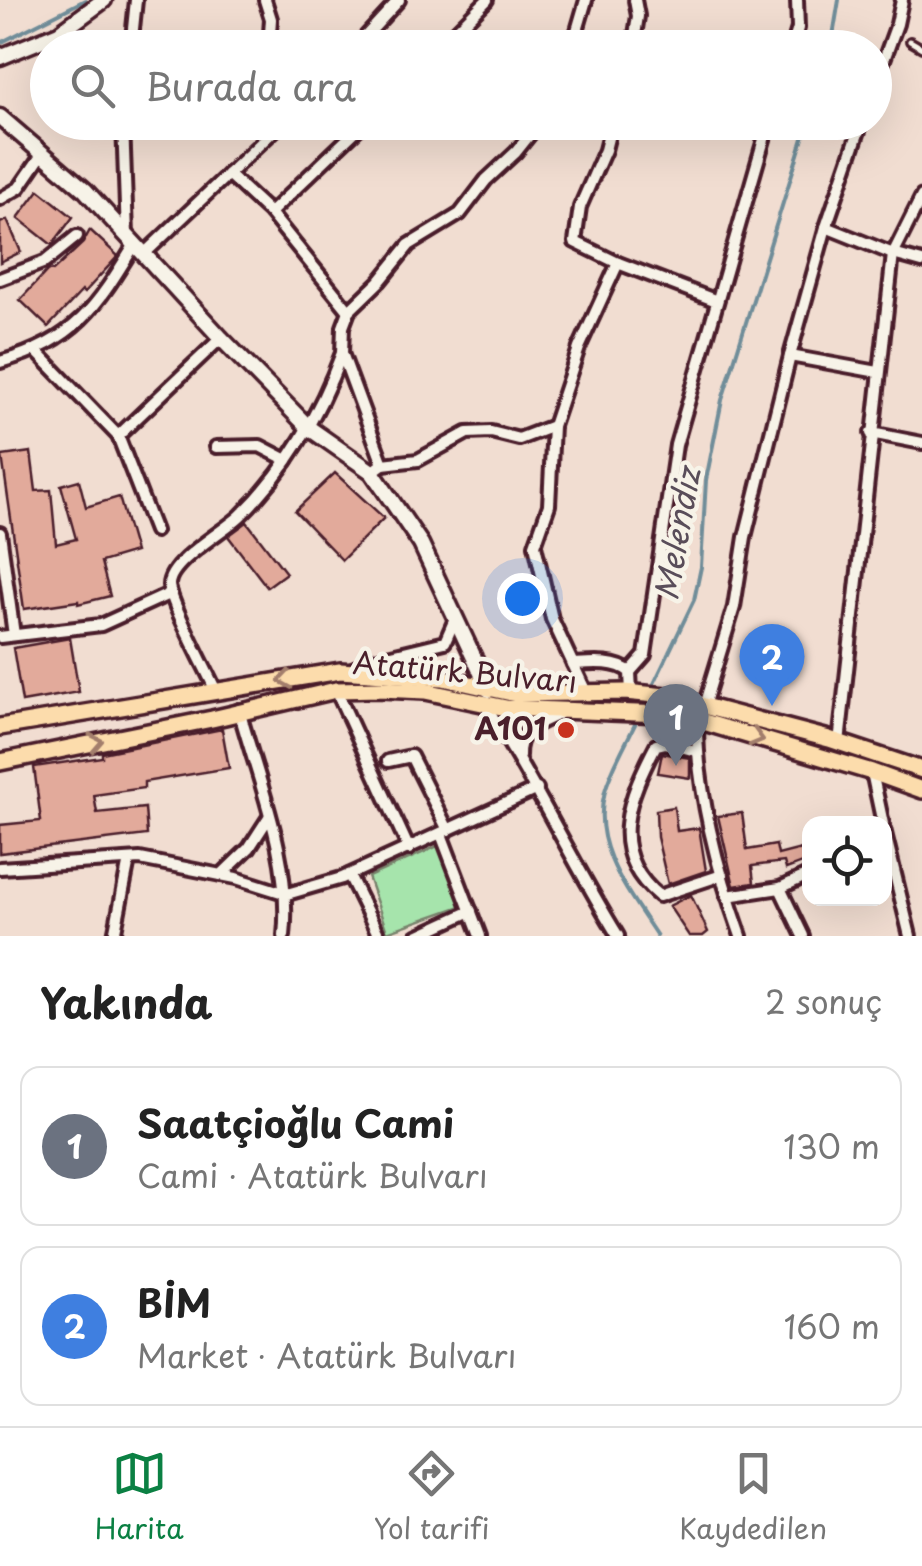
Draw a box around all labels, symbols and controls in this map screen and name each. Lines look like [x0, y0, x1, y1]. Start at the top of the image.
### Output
search box [30, 30, 892, 140]
text: Burada ara [145, 57, 356, 114]
icon: search [65, 58, 120, 113]
water label: Melendiz [641, 461, 712, 604]
your location [497, 573, 548, 624]
pin: 2 [740, 624, 804, 706]
street label: Atatürk Bulvarı [351, 638, 579, 703]
one-way arrow [277, 669, 293, 690]
pin: 1 [644, 684, 708, 766]
place label: A101 [475, 705, 546, 750]
marker: A101 [555, 719, 577, 741]
one-way arrow [748, 726, 765, 747]
one-way arrow [87, 733, 104, 754]
map controls [802, 816, 892, 906]
button: locate [802, 816, 892, 906]
text: Yakında [40, 970, 213, 1033]
text: 2 sonuç [765, 977, 882, 1025]
text: Saatçioğlu Cami [137, 1094, 454, 1151]
text: 1 [67, 1122, 82, 1170]
text: 130 m [783, 1122, 880, 1170]
text: Cami · Atatürk Bulvarı [137, 1151, 488, 1199]
text: BİM [137, 1274, 211, 1331]
text: 2 [63, 1302, 86, 1350]
text: 160 m [784, 1302, 880, 1350]
text: Market · Atatürk Bulvarı [137, 1331, 517, 1379]
tab: Harita [95, 1446, 184, 1549]
tab: Yol tarifi [373, 1446, 490, 1549]
tab: Kaydedilen [679, 1446, 827, 1549]

